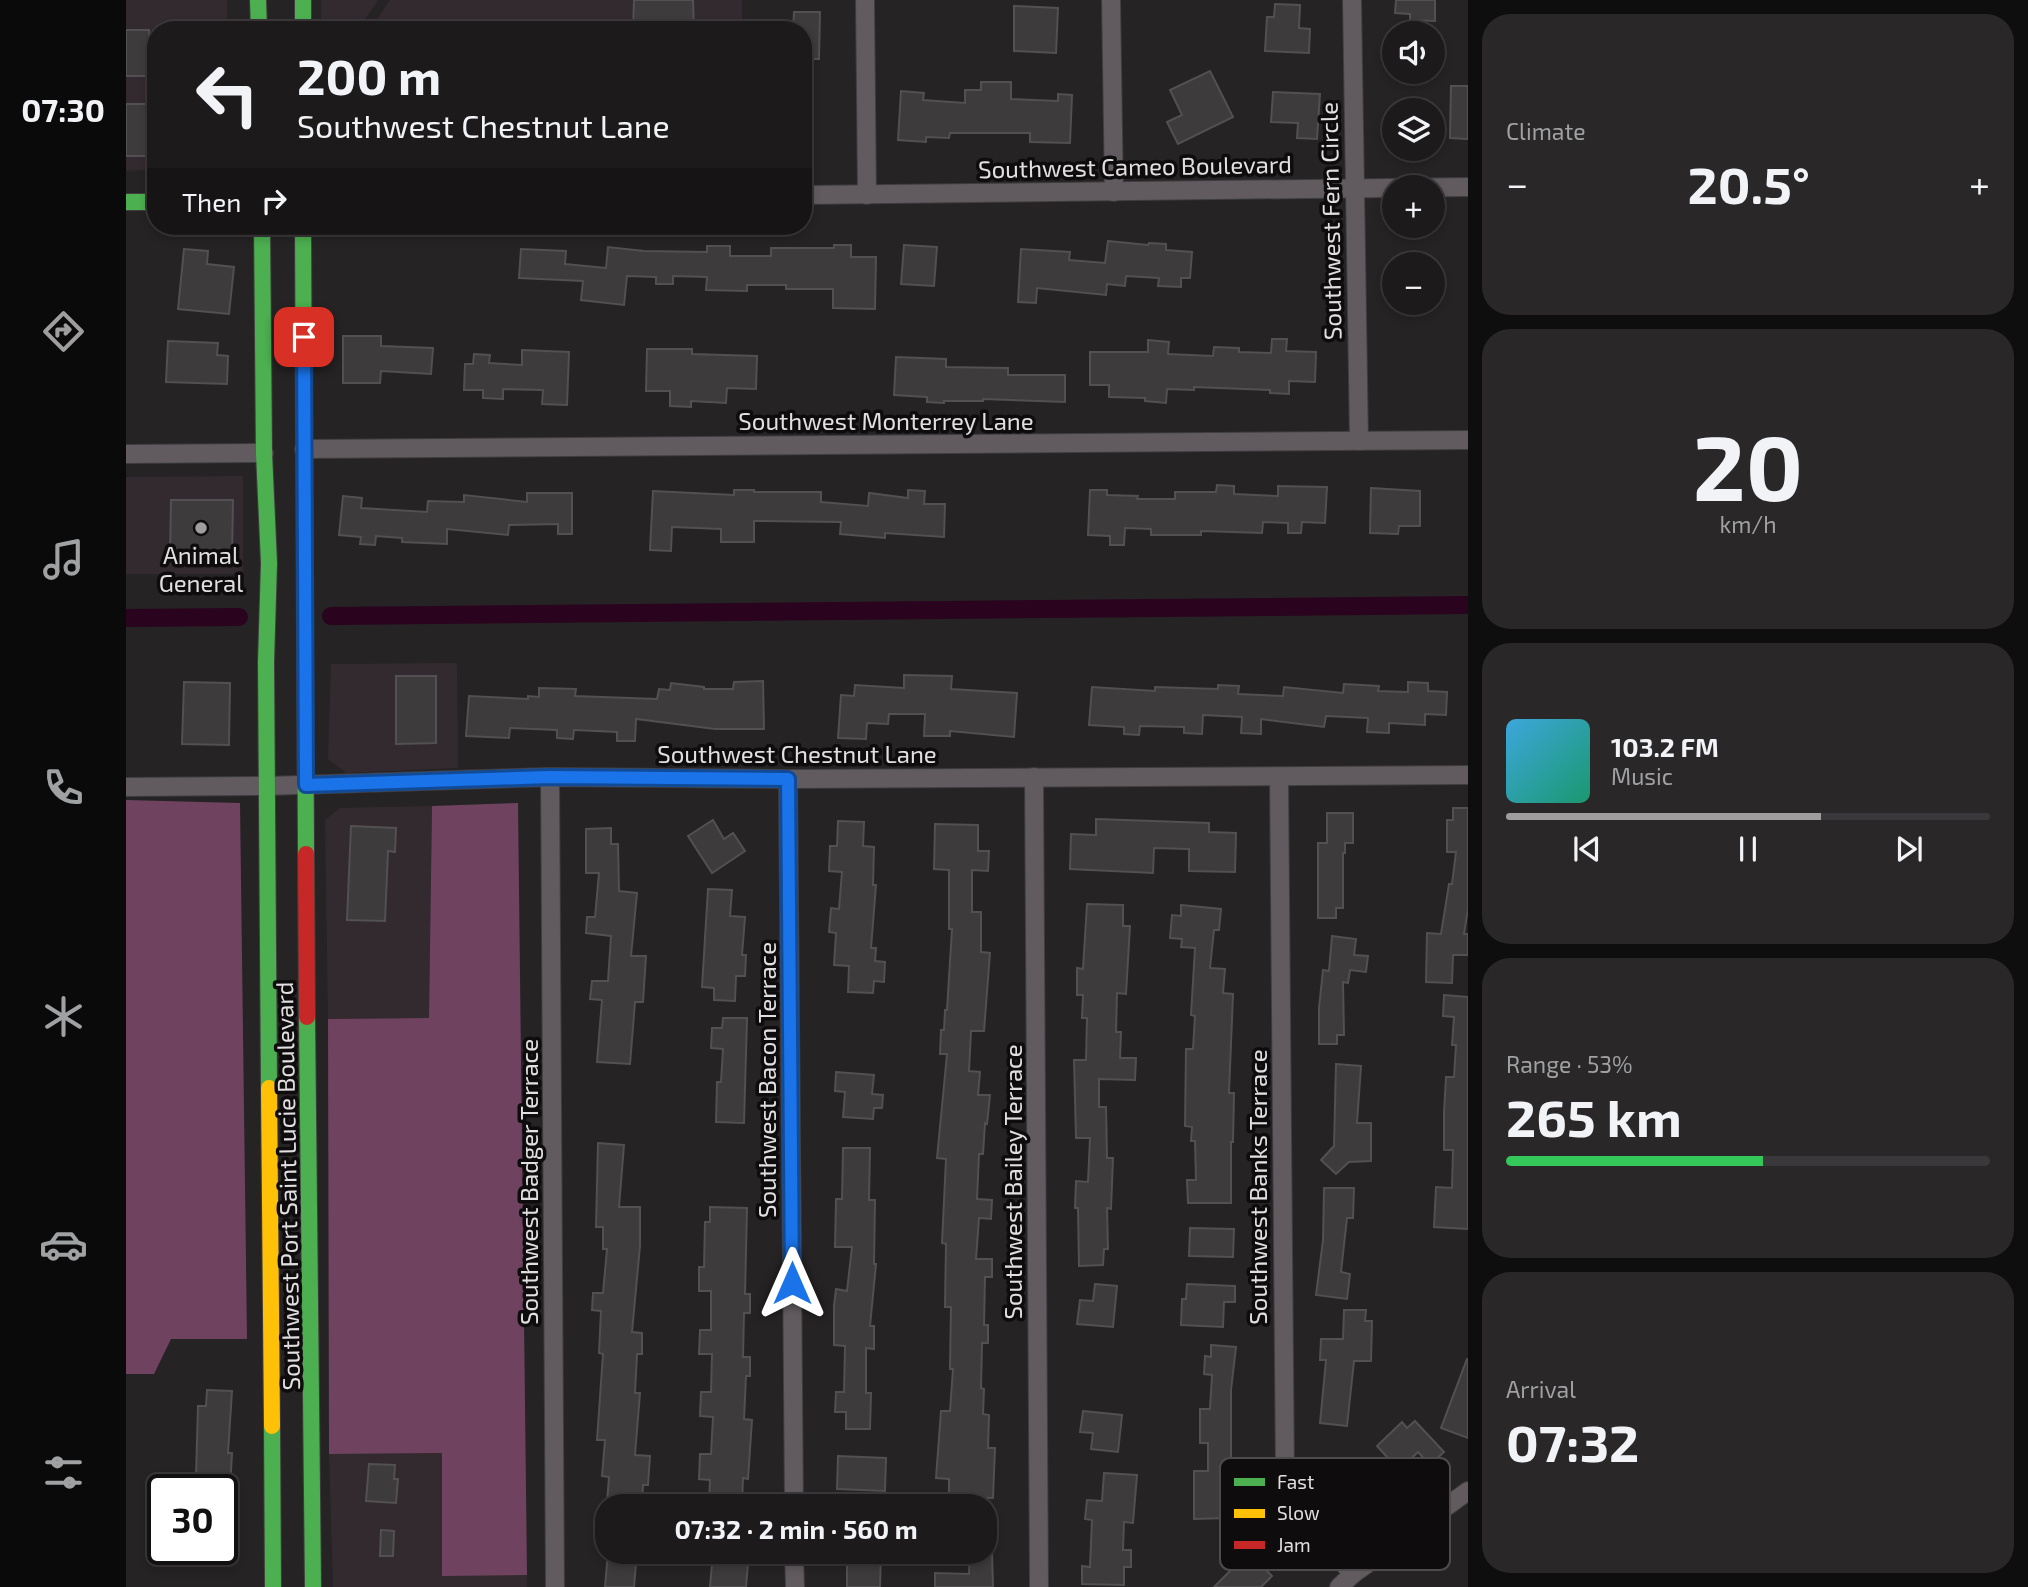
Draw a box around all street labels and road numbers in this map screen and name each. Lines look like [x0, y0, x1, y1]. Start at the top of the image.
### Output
street label: Southwest Fern Circle [1313, 102, 1347, 340]
street label: Southwest Cameo Boulevard [978, 149, 1292, 183]
street label: Southwest Monterrey Lane [738, 406, 1034, 435]
street label: Southwest Chestnut Lane [657, 739, 937, 768]
street label: Southwest Bacon Terrace [752, 942, 781, 1218]
street label: Southwest Port Saint Lucie Boulevard [269, 981, 305, 1391]
street label: Southwest Badger Terrace [514, 1039, 543, 1325]
street label: Southwest Bailey Terrace [998, 1044, 1027, 1320]
street label: Southwest Banks Terrace [1243, 1049, 1272, 1325]

